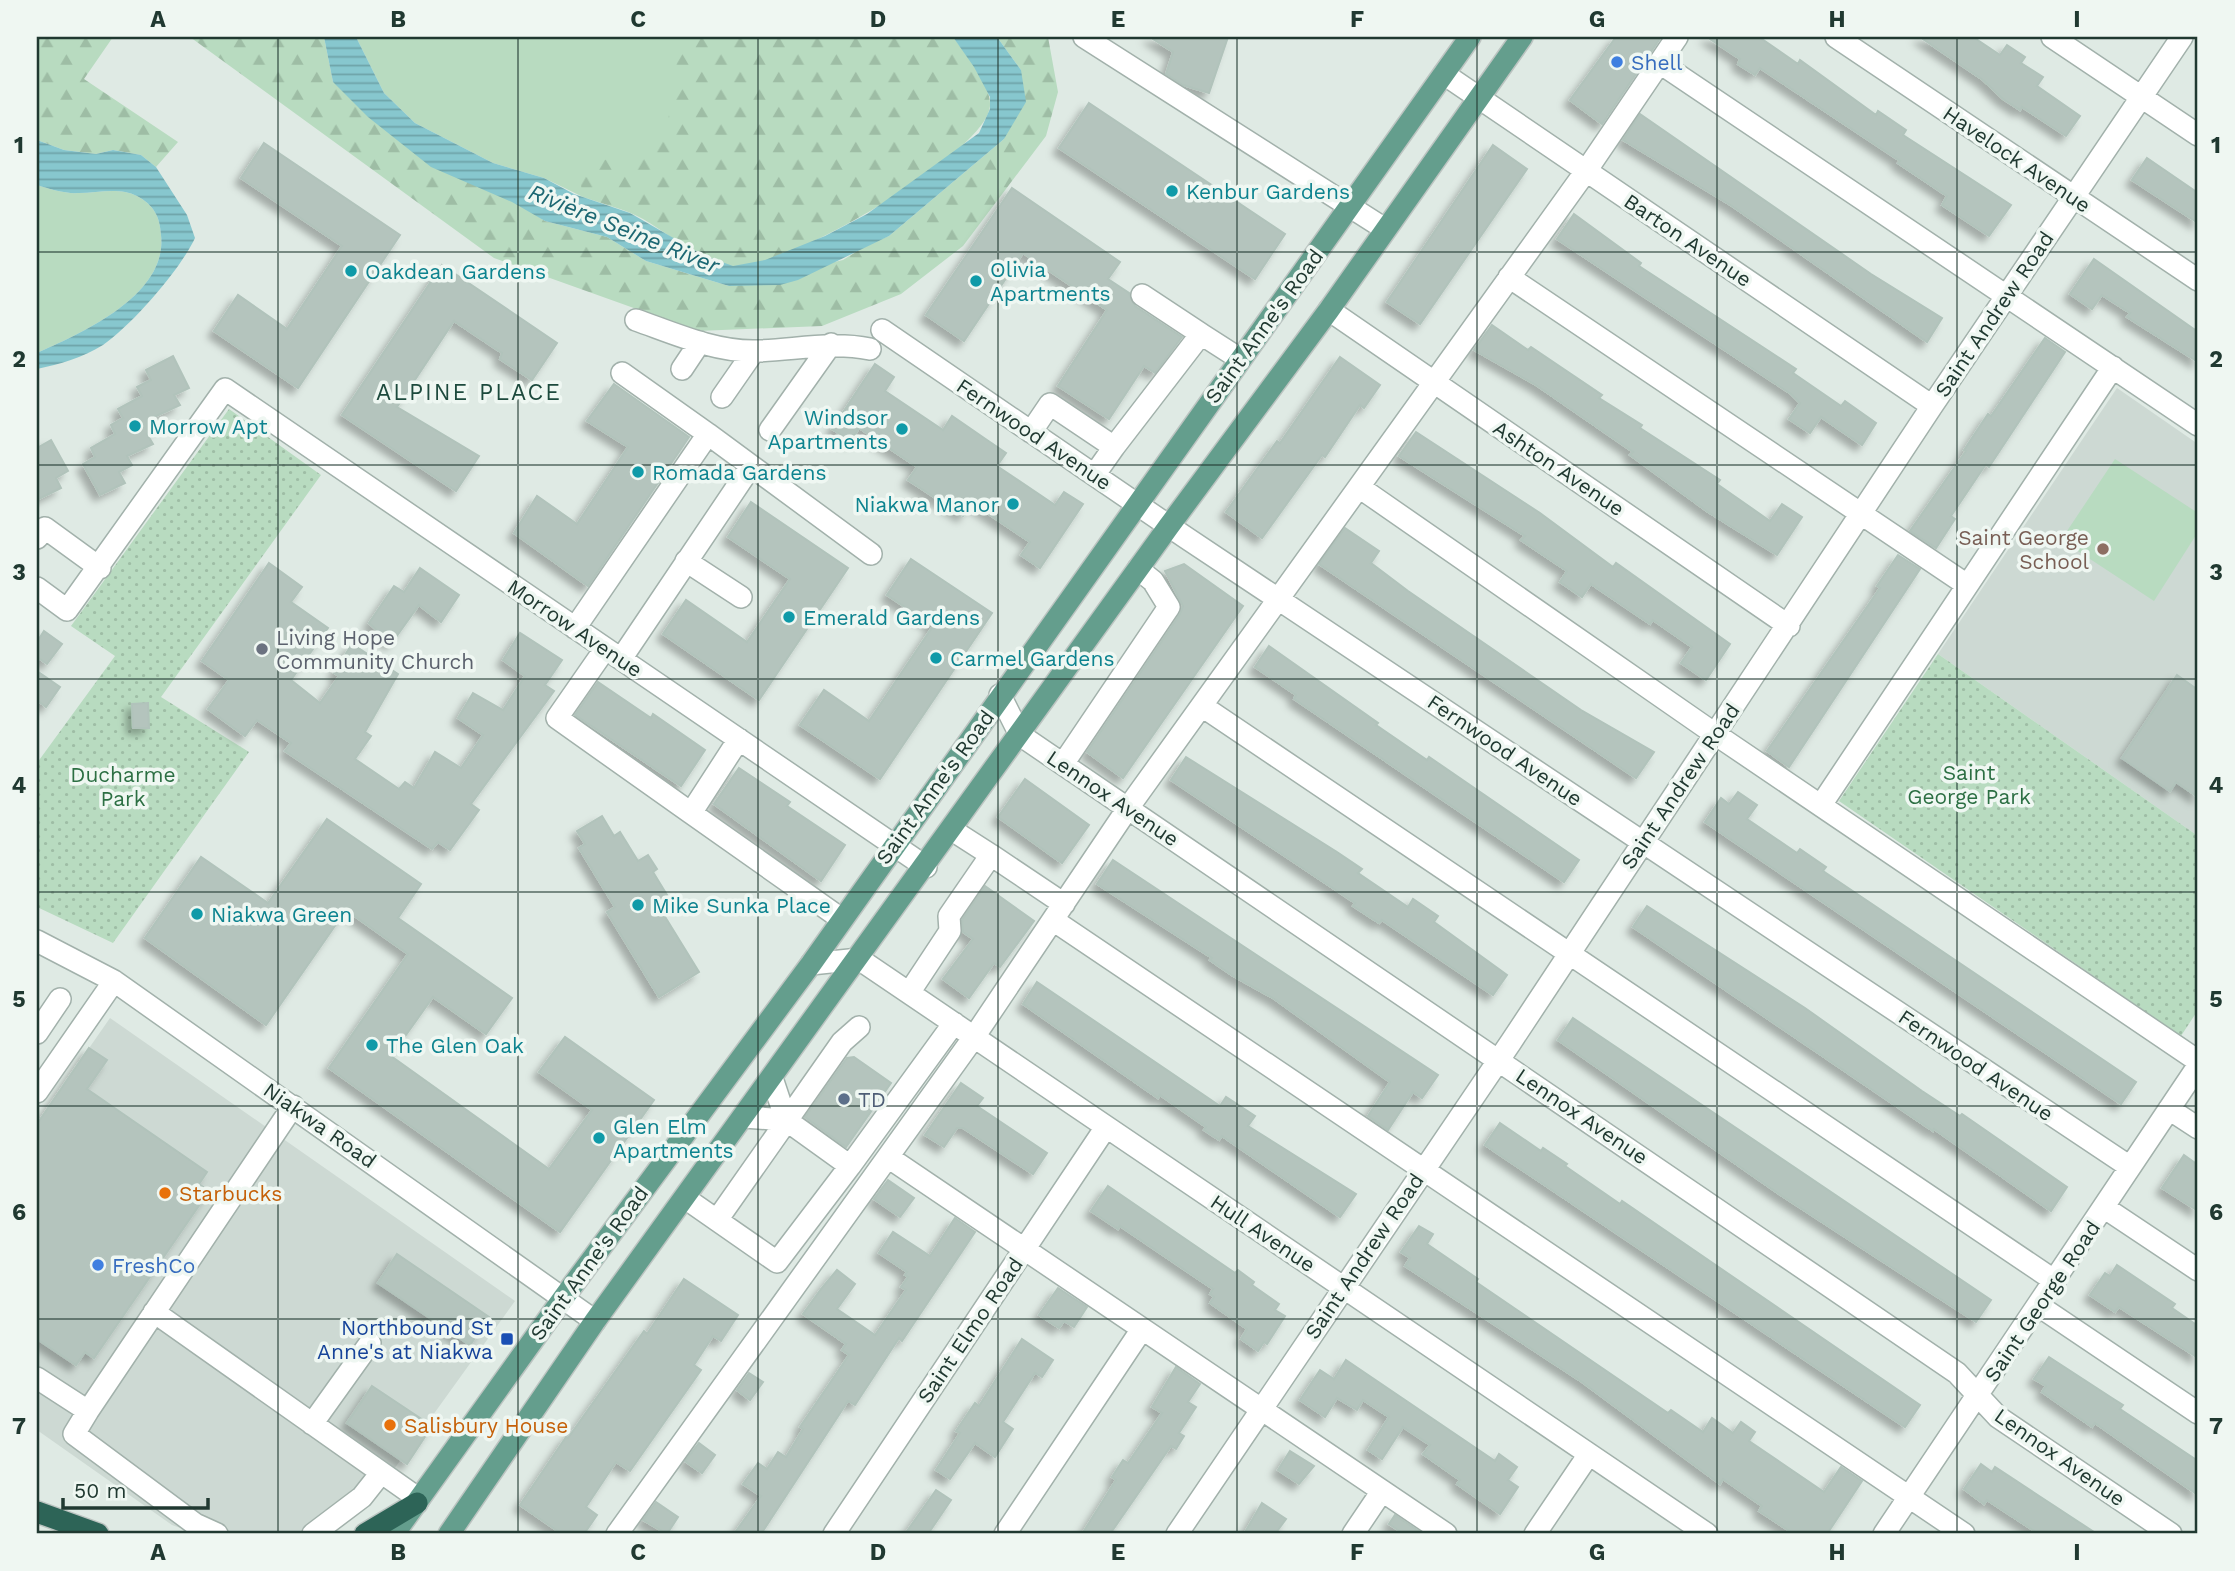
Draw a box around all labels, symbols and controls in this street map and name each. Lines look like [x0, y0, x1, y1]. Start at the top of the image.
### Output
text: A [150, 6, 166, 33]
text: B [390, 6, 406, 33]
text: C [630, 6, 646, 33]
text: D [870, 6, 886, 33]
text: E [1111, 6, 1125, 33]
text: F [1350, 6, 1364, 33]
text: G [1589, 6, 1605, 33]
text: H [1828, 6, 1846, 33]
text: I [2073, 6, 2081, 33]
place label: Shell [1631, 50, 1683, 75]
marker: Shell [1609, 54, 1625, 70]
street label: Havelock Avenue [1938, 100, 2096, 218]
text: 1 [14, 132, 24, 159]
text: 1 [2211, 132, 2221, 159]
water label: Rivière Seine River [525, 178, 724, 280]
place label: Kenbur Gardens [1186, 179, 1350, 204]
marker: Kenbur Gardens [1164, 183, 1180, 199]
street label: Barton Avenue [1619, 188, 1757, 292]
street label: Saint Andrew Road [1929, 226, 2059, 402]
street label: Saint Anne's Road [1200, 244, 1328, 408]
place label: Olivia Apartments [990, 257, 1111, 306]
place label: Oakdean Gardens [365, 259, 546, 284]
marker: Oakdean Gardens [343, 263, 359, 279]
marker: Olivia Apartments [968, 273, 984, 289]
text: 2 [12, 346, 26, 373]
text: 2 [2209, 346, 2223, 373]
street label: Fernwood Avenue [952, 373, 1116, 495]
district label: ALPINE PLACE [376, 379, 562, 406]
place label: Windsor Apartments [768, 405, 888, 454]
place label: Morrow Apt [149, 414, 268, 439]
street label: Ashton Avenue [1489, 415, 1629, 521]
marker: Morrow Apt [127, 418, 143, 434]
marker: Windsor Apartments [894, 421, 910, 437]
place label: Romada Gardens [652, 460, 827, 485]
marker: Romada Gardens [630, 464, 646, 480]
place label: Niakwa Manor [854, 492, 999, 517]
marker: Niakwa Manor [1005, 496, 1021, 512]
place label: Saint George School [1958, 525, 2090, 574]
marker: Saint George School [2095, 541, 2111, 557]
text: 3 [12, 559, 26, 586]
text: 3 [2209, 559, 2223, 586]
street label: Morrow Avenue [503, 574, 647, 682]
place label: Emerald Gardens [803, 605, 980, 630]
marker: Emerald Gardens [781, 609, 797, 625]
place label: Living Hope Community Church [276, 625, 474, 674]
marker: Living Hope Community Church [254, 641, 270, 657]
place label: Carmel Gardens [950, 646, 1115, 671]
marker: Carmel Gardens [928, 650, 944, 666]
street label: Fernwood Avenue [1423, 689, 1587, 811]
street label: Saint Andrew Road [1615, 698, 1745, 874]
street label: Saint Anne's Road [871, 705, 999, 869]
street label: Lennox Avenue [1042, 745, 1184, 851]
park label: Saint George Park [1907, 760, 2031, 809]
park label: Ducharme Park [70, 762, 176, 811]
text: 4 [12, 772, 27, 799]
text: 4 [2209, 772, 2224, 799]
place label: Mike Sunka Place [652, 893, 831, 918]
marker: Mike Sunka Place [630, 897, 646, 913]
place label: Niakwa Green [211, 902, 352, 927]
marker: Niakwa Green [189, 906, 205, 922]
text: 5 [12, 986, 26, 1013]
text: 5 [2209, 986, 2223, 1013]
street label: Fernwood Avenue [1894, 1004, 2058, 1126]
place label: The Glen Oak [386, 1033, 524, 1058]
marker: The Glen Oak [364, 1037, 380, 1053]
street label: Lennox Avenue [1511, 1063, 1653, 1169]
street label: Niakwa Road [259, 1077, 381, 1173]
place label: TD [858, 1087, 886, 1112]
marker: TD [836, 1091, 852, 1107]
place label: Glen Elm Apartments [613, 1114, 734, 1163]
marker: Glen Elm Apartments [591, 1130, 607, 1146]
street label: Saint Andrew Road [1299, 1168, 1429, 1344]
place label: Starbucks [179, 1181, 282, 1206]
street label: Saint Anne's Road [525, 1181, 653, 1345]
marker: Starbucks [157, 1185, 173, 1201]
street label: Hull Avenue [1206, 1189, 1320, 1277]
text: 6 [12, 1199, 26, 1226]
text: 6 [2209, 1199, 2223, 1226]
street label: Saint George Road [1979, 1216, 2105, 1386]
street label: Saint Elmo Road [912, 1252, 1028, 1408]
place label: FreshCo [112, 1253, 195, 1278]
marker: FreshCo [90, 1257, 106, 1273]
place label: Northbound St Anne's at Niakwa [317, 1315, 493, 1364]
marker: Northbound St Anne's at Niakwa [499, 1331, 515, 1347]
street label: Lennox Avenue [1990, 1403, 2130, 1511]
text: 7 [12, 1413, 26, 1440]
place label: Salisbury House [404, 1413, 568, 1438]
text: 7 [2209, 1413, 2223, 1440]
marker: Salisbury House [382, 1417, 398, 1433]
scale bar [63, 1466, 208, 1510]
text: 50 m [74, 1478, 126, 1503]
text: A [150, 1539, 166, 1566]
text: B [390, 1539, 406, 1566]
text: C [630, 1539, 646, 1566]
text: D [870, 1539, 886, 1566]
text: E [1111, 1539, 1125, 1566]
text: F [1350, 1539, 1364, 1566]
text: G [1589, 1539, 1605, 1566]
text: H [1828, 1539, 1846, 1566]
text: I [2073, 1539, 2081, 1566]

